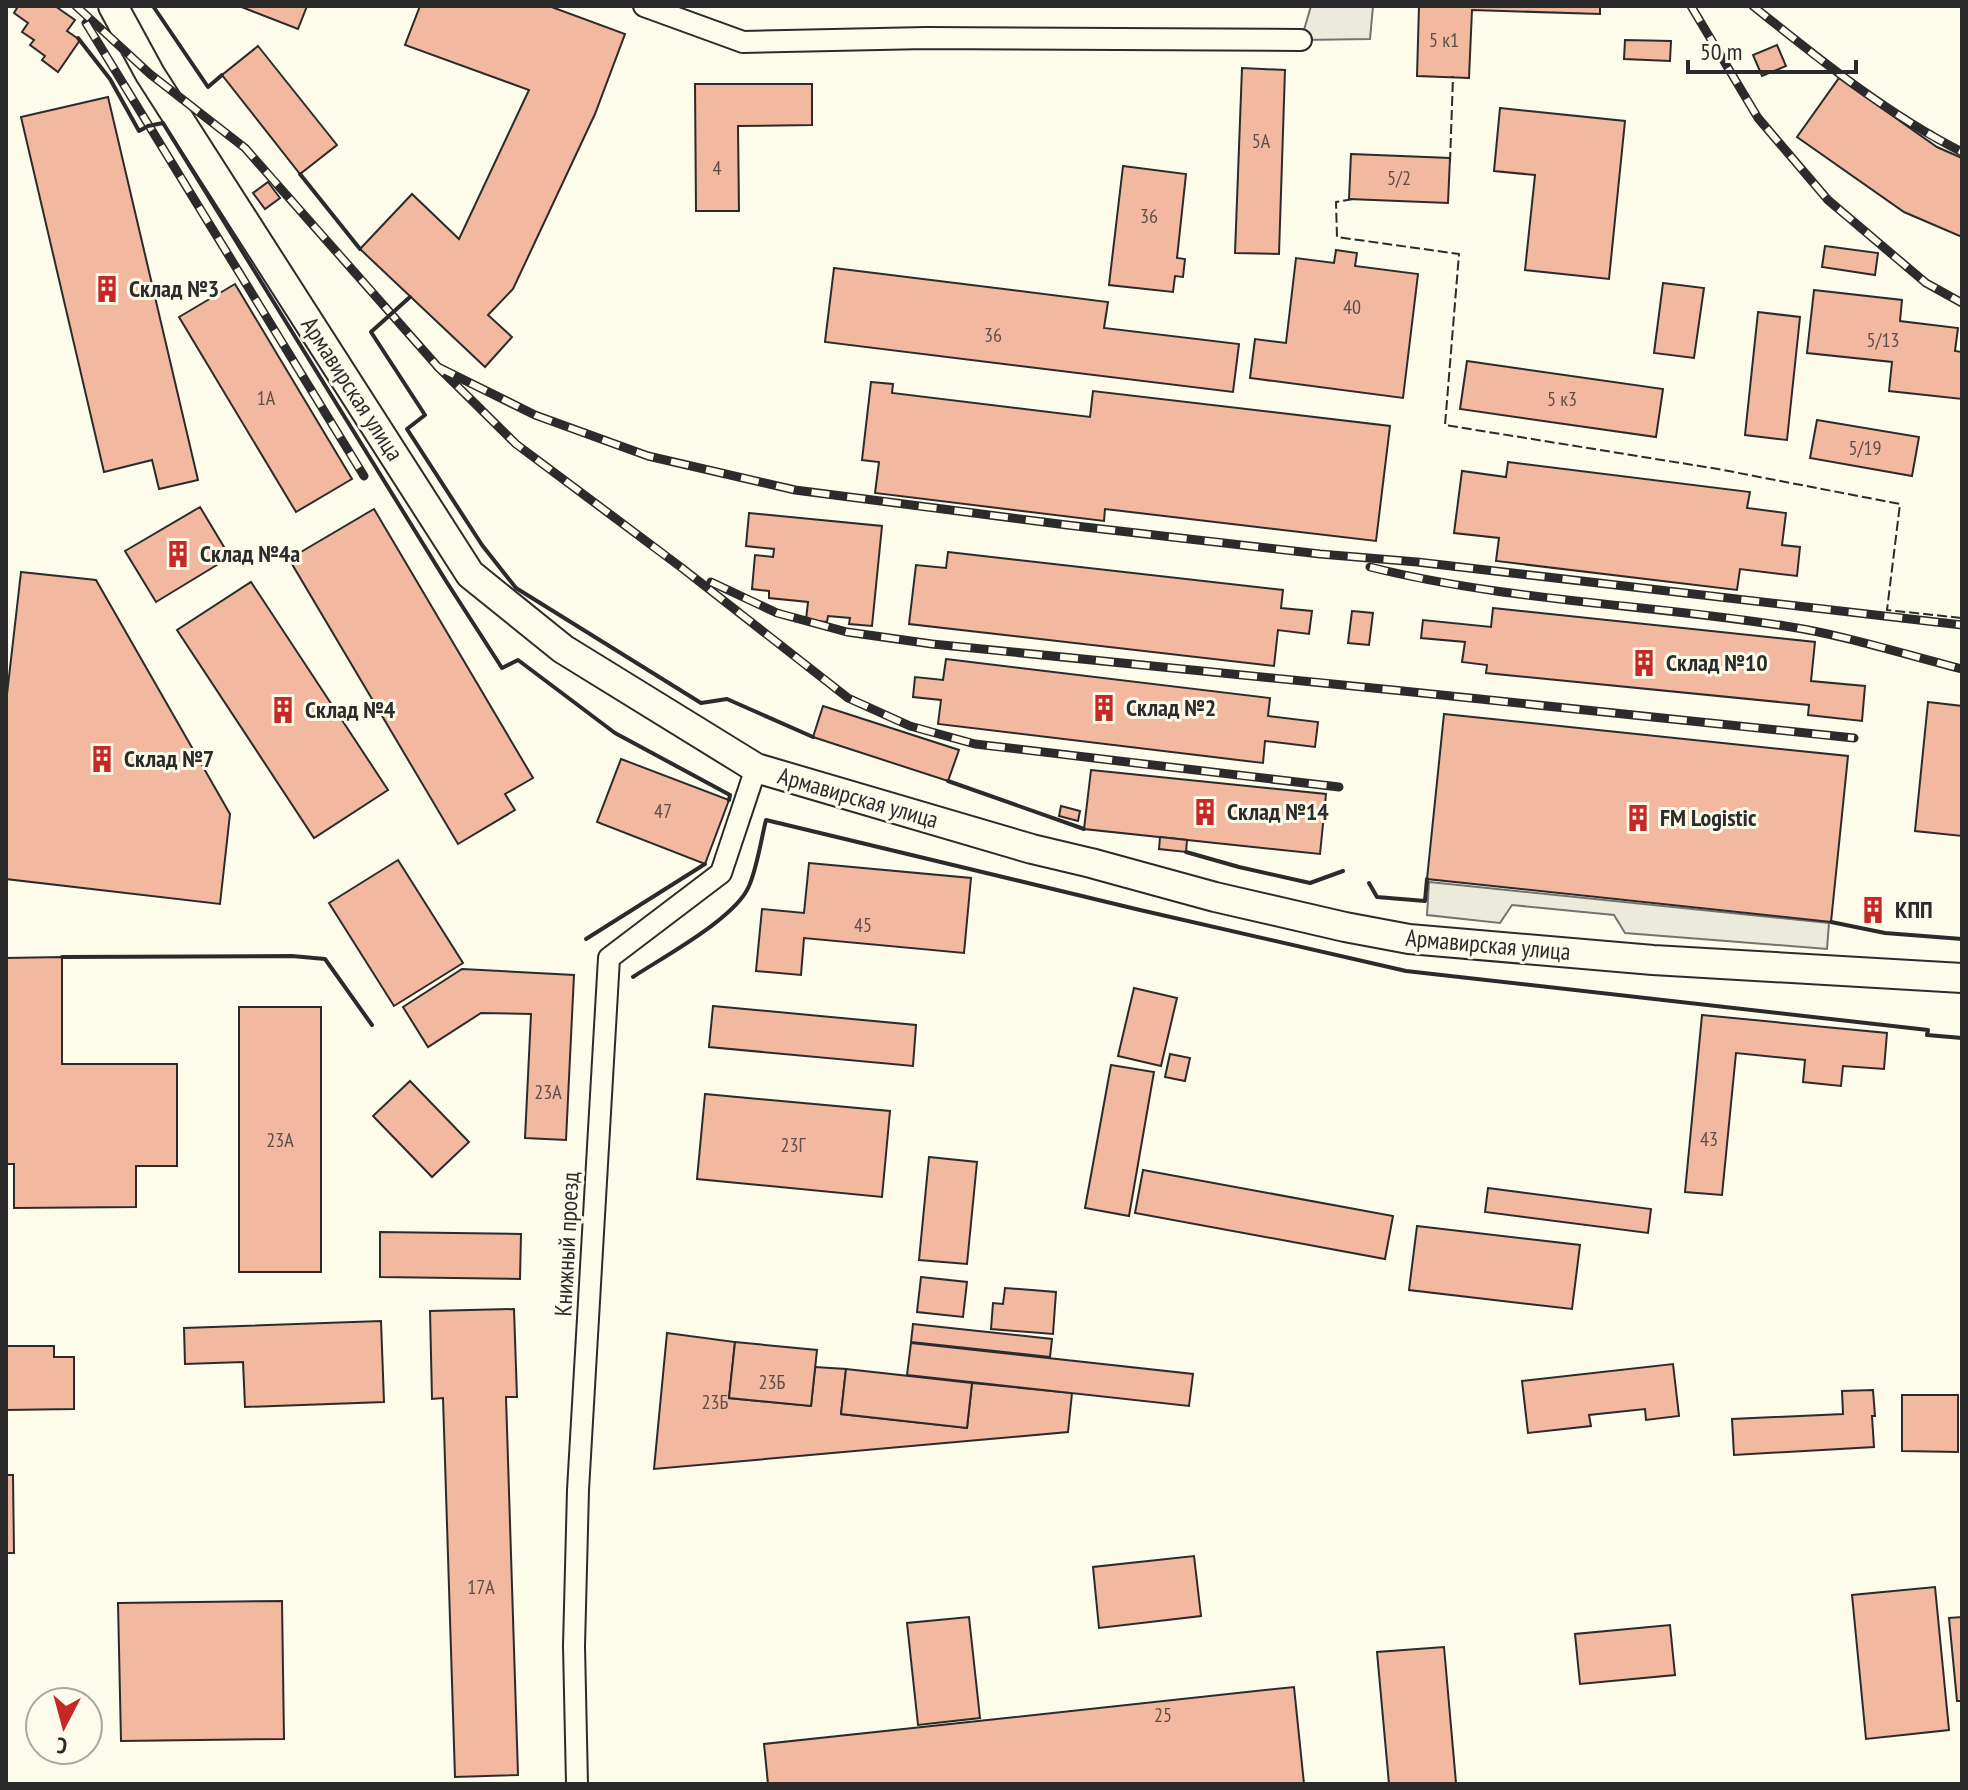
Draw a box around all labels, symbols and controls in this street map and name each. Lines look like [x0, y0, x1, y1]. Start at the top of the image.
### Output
scale bar [1688, 24, 1856, 74]
house number: 5 к1 [1429, 27, 1459, 53]
text: 50 m [1700, 36, 1742, 67]
house number: 5А [1252, 128, 1271, 154]
house number: 4 [713, 155, 722, 181]
house number: 5/2 [1387, 165, 1411, 191]
house number: 36 [1140, 203, 1158, 229]
place label: Склад №3 [129, 273, 219, 304]
building icon: Склад №3 [92, 274, 122, 304]
house number: 40 [1343, 294, 1361, 320]
street label: Армавирская улица [294, 311, 410, 467]
house number: 36 [984, 322, 1002, 348]
house number: 5/13 [1867, 327, 1899, 353]
house number: 1А [257, 385, 276, 411]
house number: 5 к3 [1547, 386, 1577, 412]
house number: 5/19 [1849, 435, 1881, 461]
place label: Склад №4а [200, 538, 300, 569]
building icon: Склад №4а [163, 539, 193, 569]
place label: Склад №10 [1666, 647, 1768, 678]
building icon: Склад №10 [1629, 648, 1659, 678]
place label: Склад №2 [1126, 692, 1216, 723]
building icon: Склад №2 [1089, 693, 1119, 723]
place label: Склад №4 [305, 694, 396, 725]
building icon: Склад №4 [268, 695, 298, 725]
place label: Склад №7 [124, 743, 214, 774]
building icon: Склад №7 [87, 744, 117, 774]
street label: Армавирская улица [774, 760, 942, 835]
place label: Склад №14 [1227, 796, 1329, 827]
building icon: Склад №14 [1190, 797, 1220, 827]
house number: 47 [654, 798, 672, 824]
place label: FM Logistic [1660, 802, 1757, 833]
building icon: FM Logistic [1623, 803, 1653, 833]
place label: КПП [1895, 894, 1933, 925]
building icon: КПП [1858, 895, 1888, 925]
house number: 45 [854, 912, 872, 938]
street label: Армавирская улица [1404, 922, 1572, 967]
house number: 23А [534, 1079, 562, 1105]
house number: 43 [1700, 1126, 1718, 1152]
house number: 23А [266, 1127, 294, 1153]
house number: 23Г [780, 1132, 806, 1158]
street label: Книжный проезд [547, 1170, 586, 1317]
house number: 23Б [759, 1369, 786, 1395]
house number: 23Б [702, 1389, 729, 1415]
house number: 17А [467, 1574, 495, 1600]
north arrow [24, 1686, 104, 1766]
house number: 25 [1154, 1702, 1172, 1728]
text: С [55, 1731, 68, 1760]

